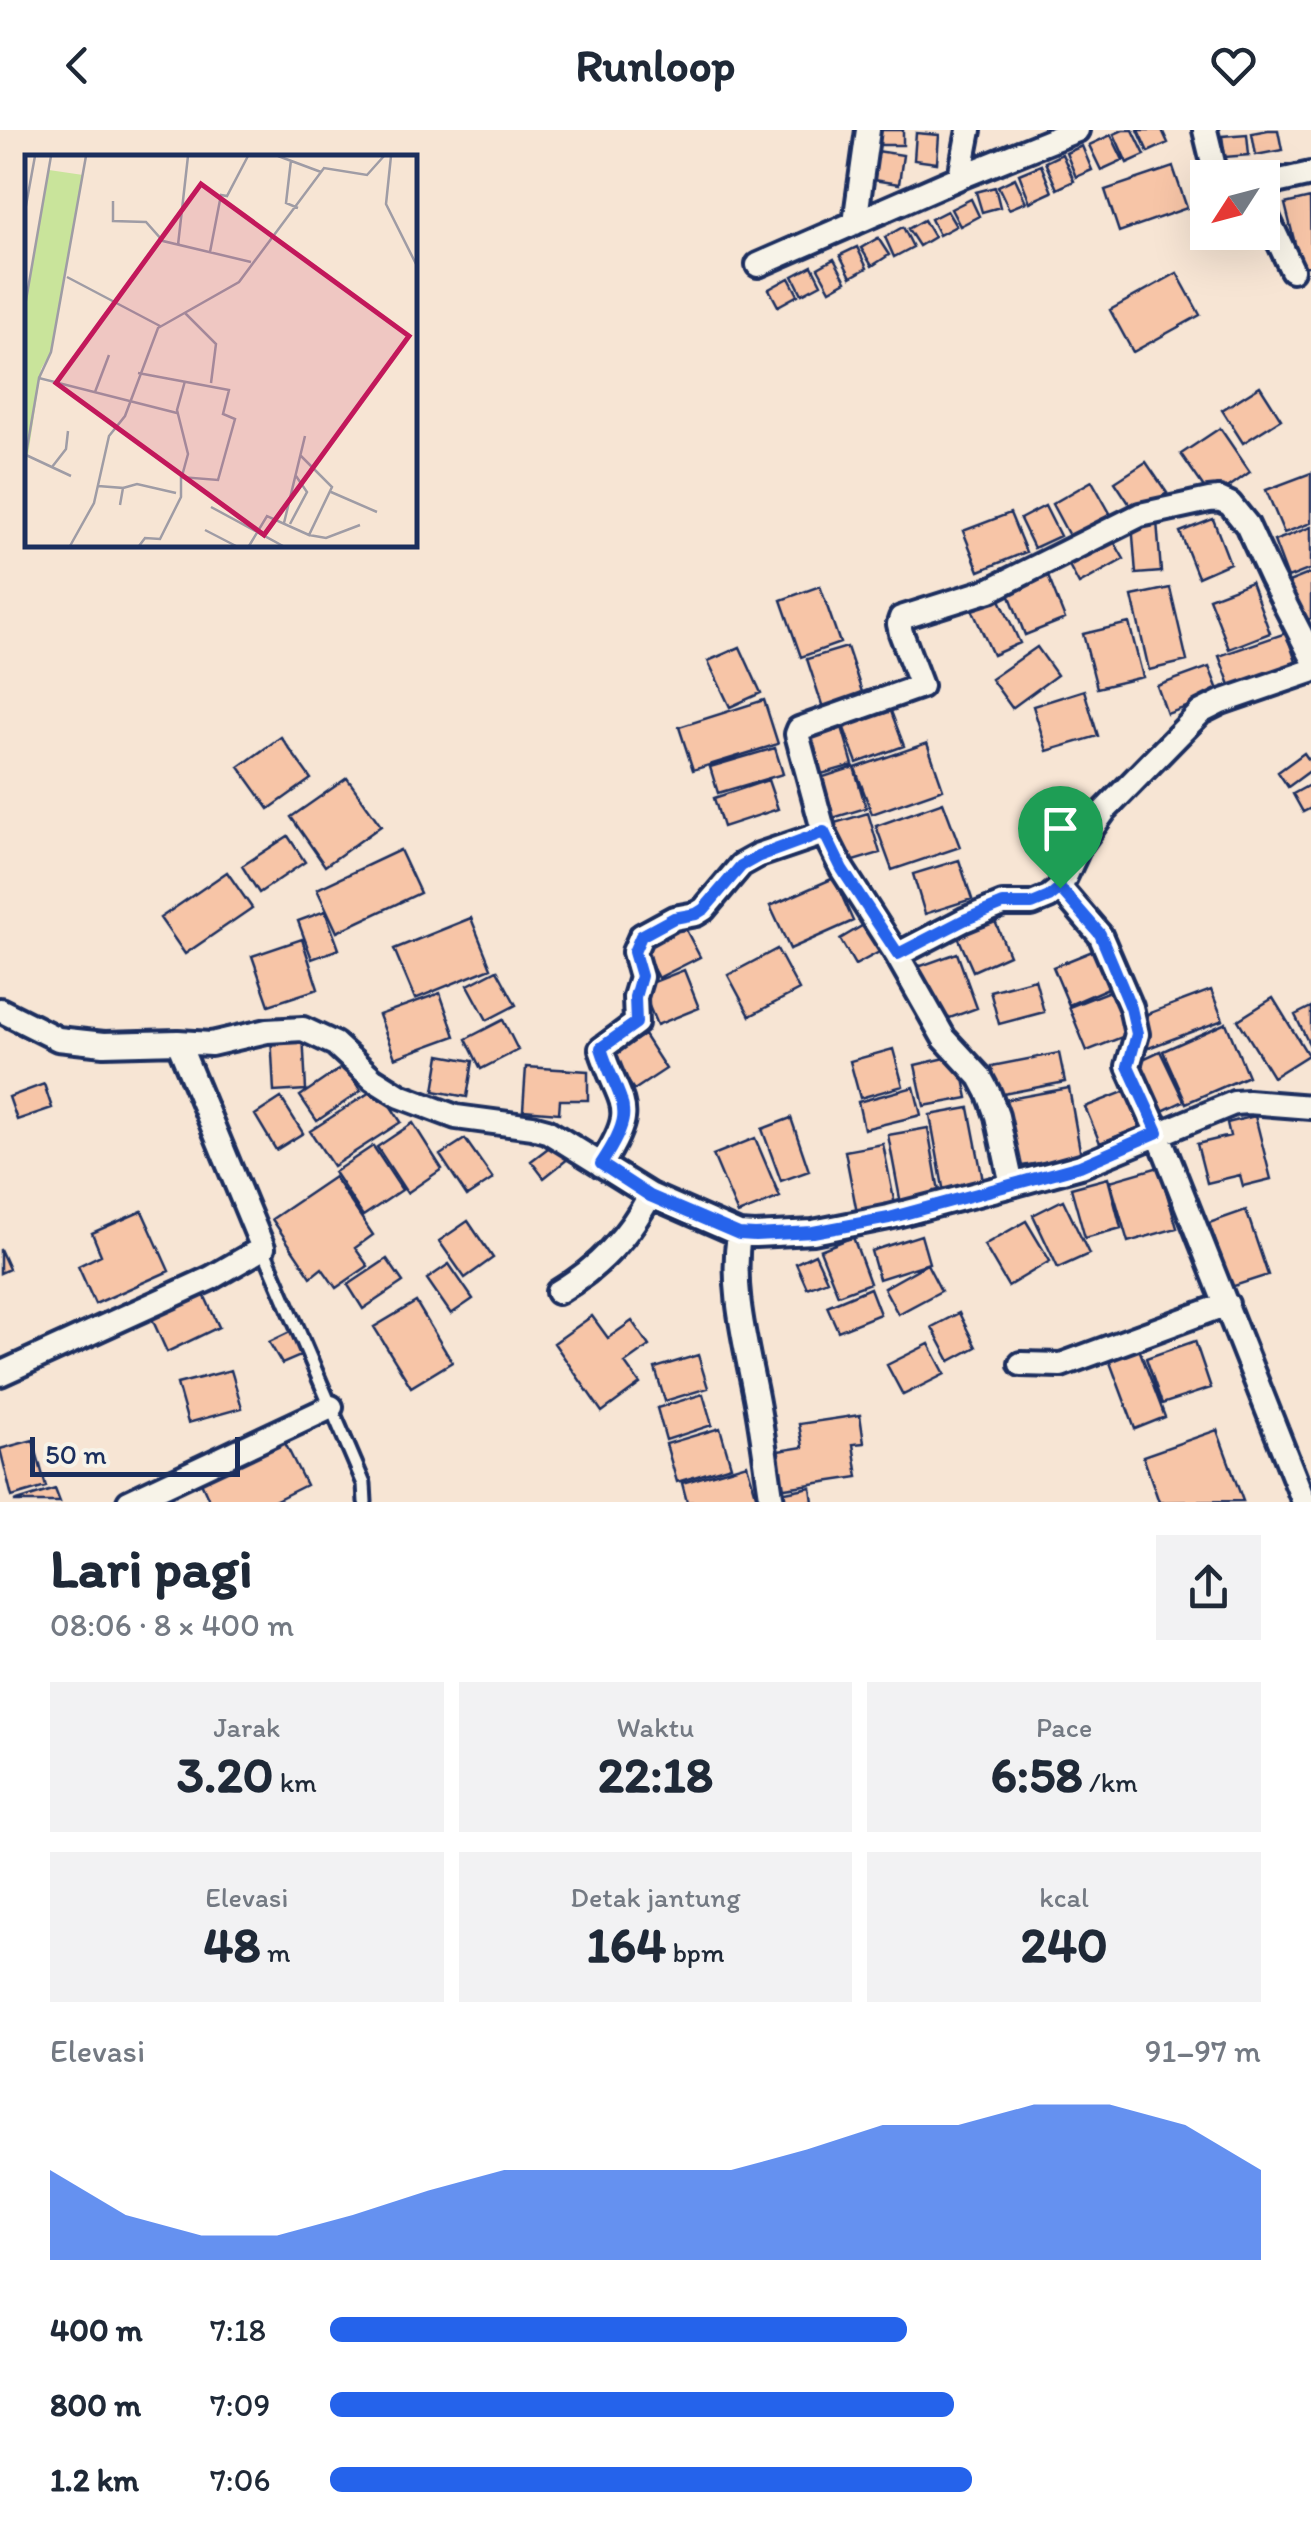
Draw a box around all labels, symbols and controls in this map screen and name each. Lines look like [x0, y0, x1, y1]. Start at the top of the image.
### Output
icon: back [50, 38, 105, 93]
text: Runloop [576, 38, 735, 92]
icon: heart [1206, 38, 1261, 93]
inset map [25, 155, 418, 548]
north arrow [1190, 160, 1280, 250]
map controls [1190, 160, 1280, 250]
pin [1018, 786, 1103, 889]
icon: arrive [1033, 801, 1088, 856]
scale bar [30, 1432, 240, 1476]
text: 50 m [45, 1437, 107, 1471]
text: Lari pagi [50, 1535, 253, 1601]
button: share [1156, 1535, 1261, 1640]
text: 08:06 · 8 × 400 m [50, 1606, 294, 1644]
text: Jarak [213, 1710, 280, 1744]
text: Waktu [617, 1710, 694, 1744]
text: Pace [1036, 1710, 1092, 1744]
text: 3.20 [177, 1744, 273, 1805]
text: 22:18 [598, 1744, 713, 1805]
text: 6:58 [990, 1744, 1083, 1805]
text: km [273, 1765, 317, 1799]
text: /km [1083, 1765, 1138, 1799]
text: Elevasi [205, 1880, 288, 1914]
text: Detak jantung [570, 1880, 741, 1914]
text: kcal [1039, 1880, 1089, 1914]
text: 48 [203, 1914, 261, 1975]
text: 164 [587, 1914, 666, 1975]
text: 240 [1021, 1914, 1108, 1975]
text: m [261, 1935, 290, 1969]
text: bpm [666, 1935, 724, 1969]
text: Elevasi [50, 2032, 145, 2070]
text: 91–97 m [1145, 2032, 1261, 2070]
text: 400 m [50, 2311, 143, 2349]
text: 7:18 [210, 2311, 266, 2349]
text: 800 m [50, 2386, 141, 2424]
text: 7:09 [210, 2386, 270, 2424]
text: 1.2 km [50, 2461, 139, 2499]
text: 7:06 [210, 2461, 270, 2499]

